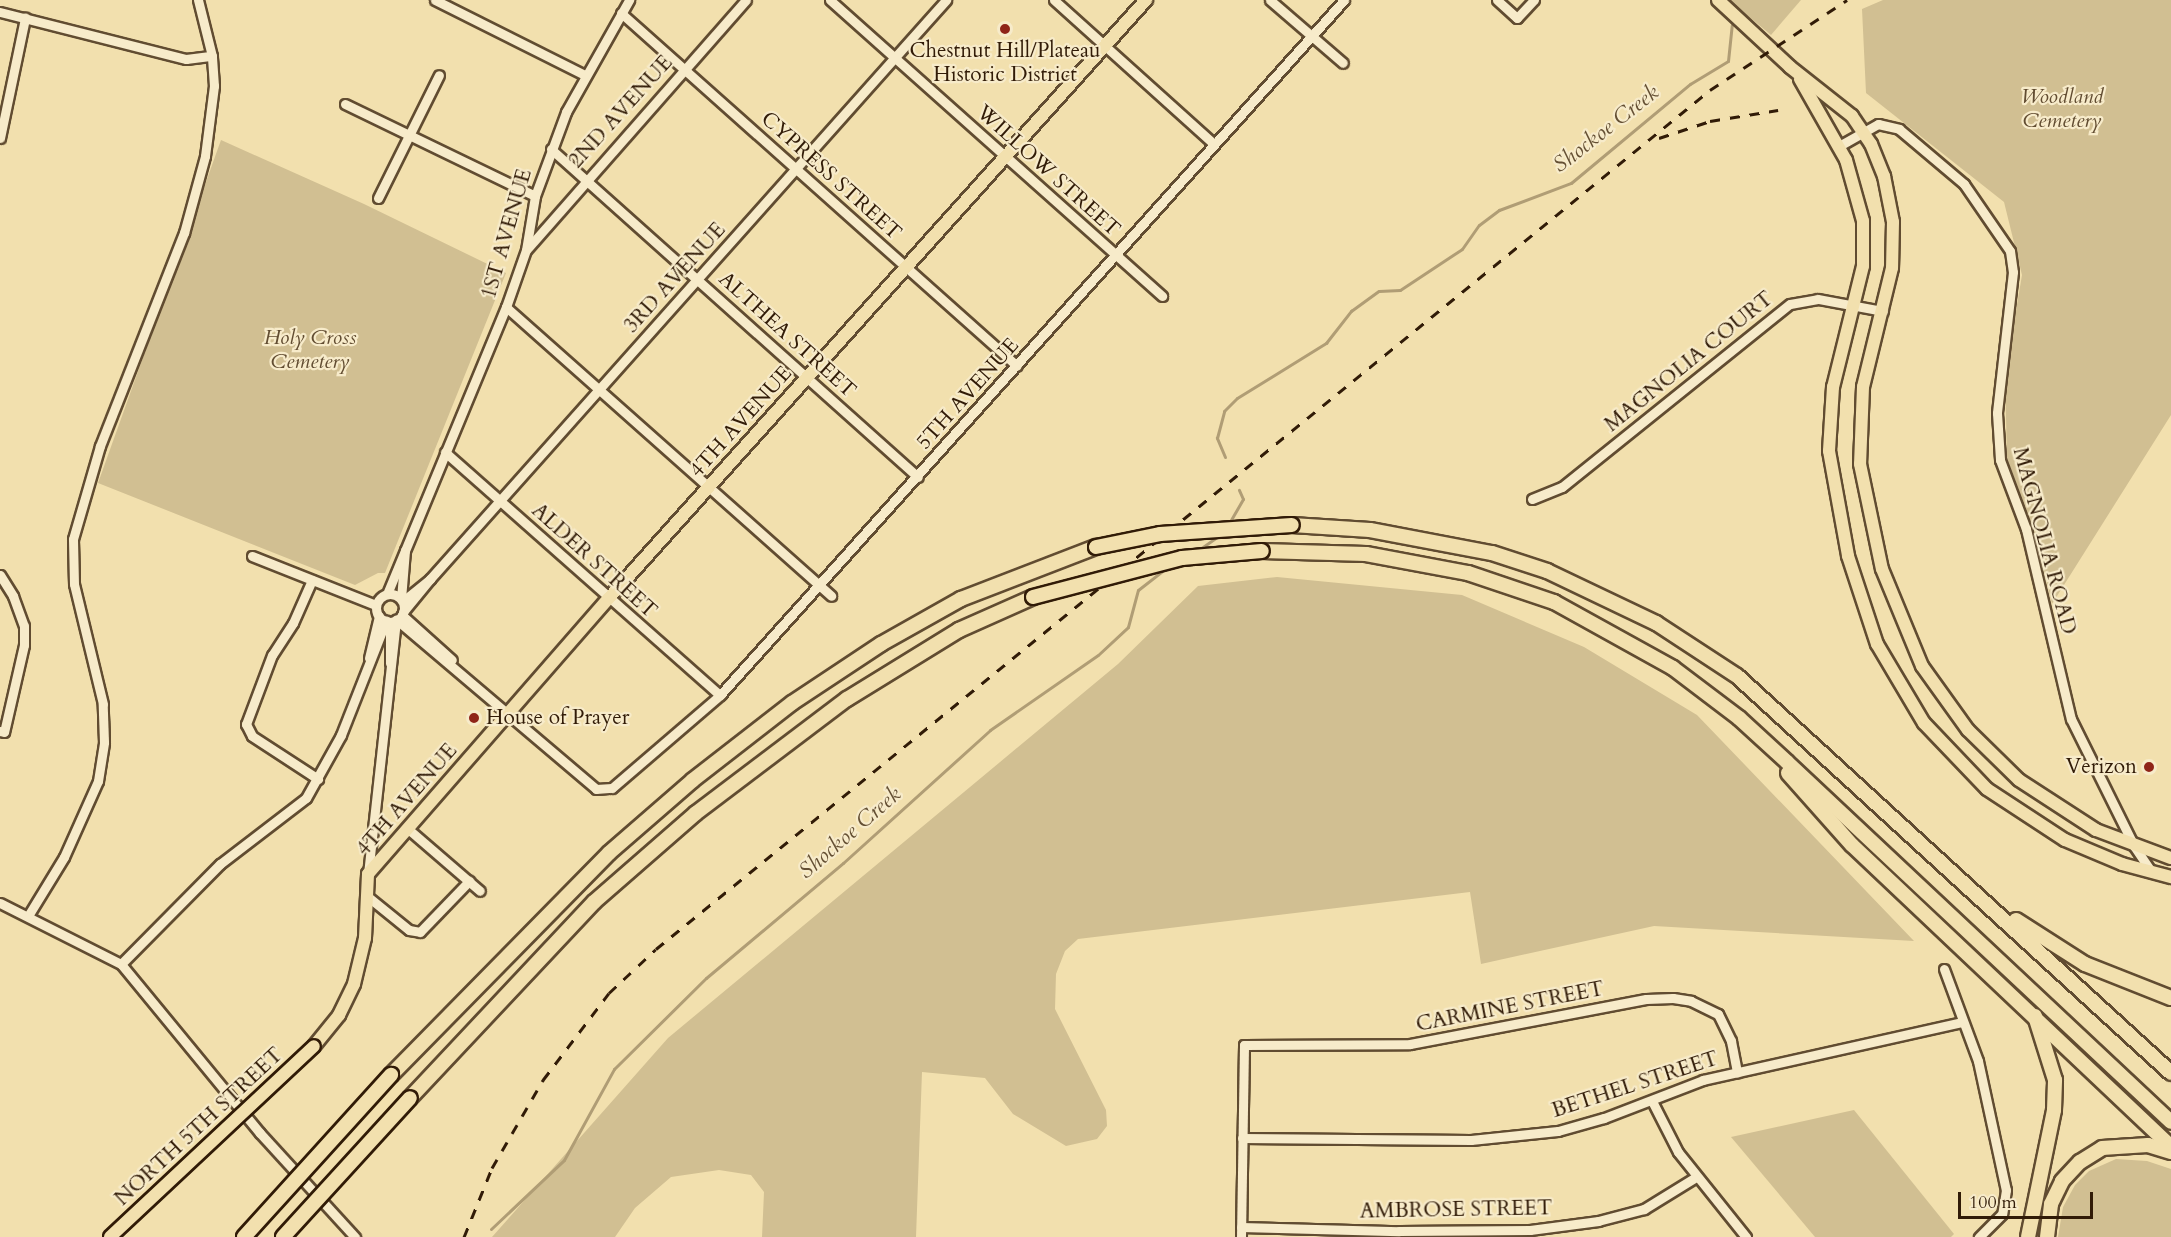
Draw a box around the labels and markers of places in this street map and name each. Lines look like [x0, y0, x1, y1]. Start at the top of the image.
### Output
marker: Chestnut Hill/Plateau Historic District [998, 22, 1012, 36]
place label: Chestnut Hill/Plateau Historic District [909, 38, 1101, 88]
place label: House of Prayer [486, 705, 629, 731]
marker: House of Prayer [467, 711, 481, 725]
place label: Verizon [2066, 754, 2137, 780]
marker: Verizon [2142, 760, 2156, 774]

